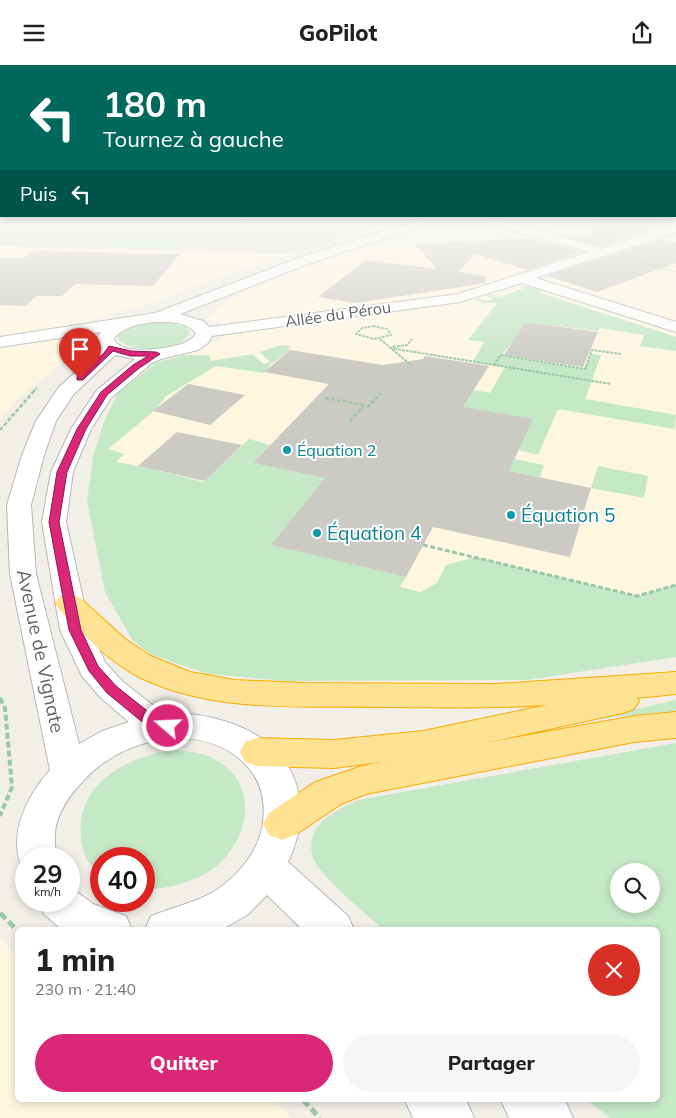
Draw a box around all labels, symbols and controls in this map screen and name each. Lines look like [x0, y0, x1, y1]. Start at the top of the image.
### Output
icon: menu [20, 19, 48, 47]
text: GoPilot [299, 19, 377, 47]
icon: share [628, 19, 656, 47]
text: 180 m [103, 82, 207, 126]
icon: left [20, 85, 85, 150]
text: Tournez à gauche [103, 125, 284, 153]
icon: left [67, 180, 95, 208]
text: Puis [20, 182, 57, 206]
street label: Allée du Pérou [284, 297, 392, 331]
pin [59, 328, 101, 379]
icon: arrive [66, 335, 94, 363]
place label: Équation 2 [297, 440, 376, 460]
marker: Équation 2 [281, 444, 293, 456]
place label: Équation 5 [521, 503, 615, 527]
marker: Équation 5 [505, 509, 517, 521]
place label: Équation 4 [327, 521, 421, 545]
marker: Équation 4 [311, 527, 323, 539]
street label: Avenue de Vignate [12, 567, 70, 735]
position arrow [141, 699, 193, 751]
speed limit sign: 40 [90, 847, 155, 912]
text: 29 [32, 858, 63, 889]
map controls [610, 863, 660, 913]
button: search [610, 863, 660, 913]
text: km/h [34, 884, 61, 899]
text: 1 min [35, 941, 115, 979]
button: close [588, 944, 640, 996]
text: 230 m · 21:40 [35, 979, 136, 999]
button: Quitter [35, 1034, 333, 1092]
button: Partager [343, 1034, 640, 1092]

